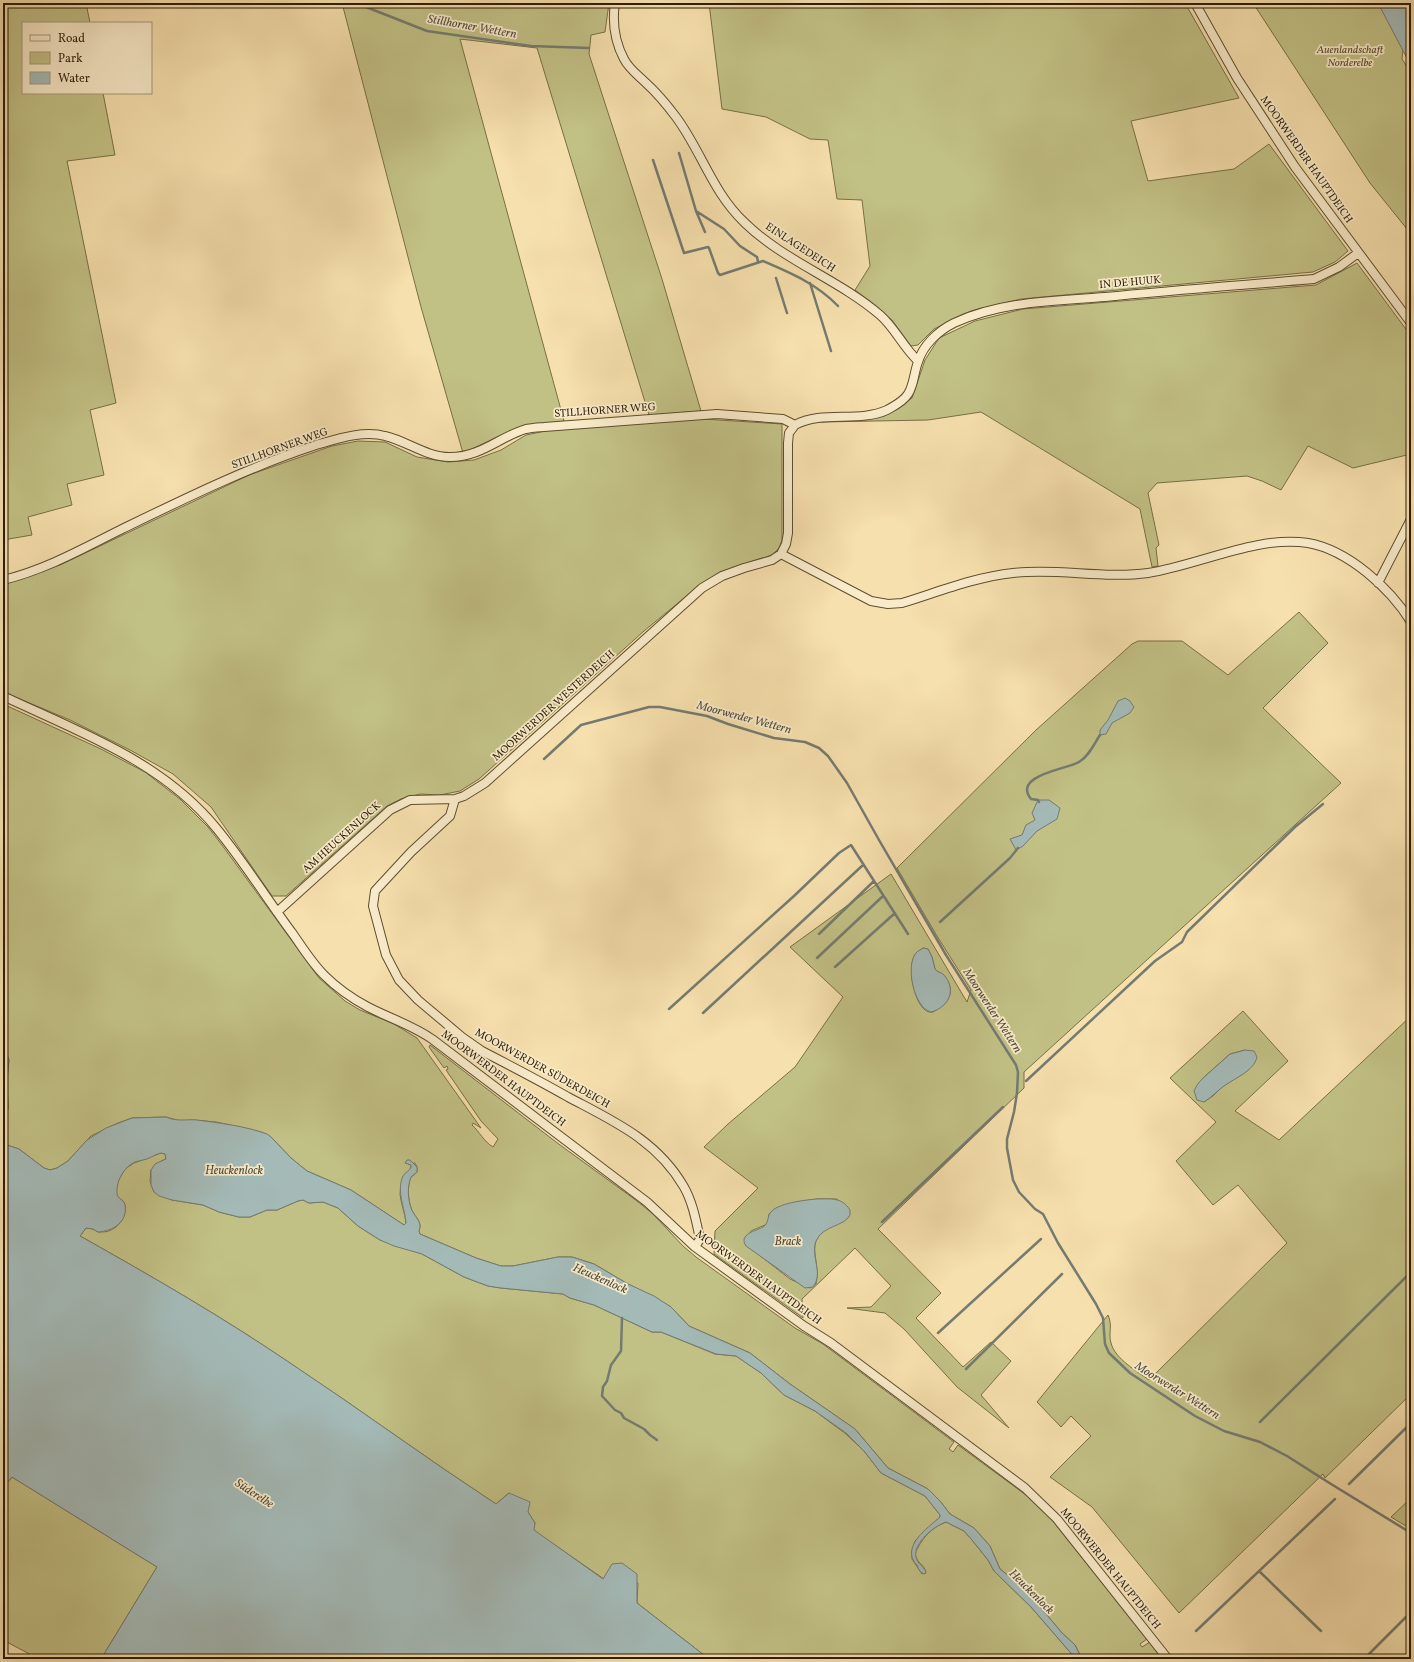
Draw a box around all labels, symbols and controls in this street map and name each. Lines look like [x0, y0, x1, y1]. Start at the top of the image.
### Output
water label: Stillhorner Wettern [426, 11, 518, 43]
legend [22, 22, 152, 94]
text: Road [58, 31, 85, 47]
park label: Auenlandschaft Norderelbe [1316, 43, 1384, 71]
text: Park [58, 51, 83, 67]
text: Water [58, 71, 90, 87]
street label: MOORWERDER HAUPTDEICH [1256, 93, 1356, 227]
street label: EINLAGEDEICH [762, 220, 838, 276]
street label: IN DE HUUK [1099, 273, 1162, 293]
street label: STILLHORNER WEG [554, 400, 656, 422]
street label: STILLHORNER WEG [230, 425, 330, 473]
street label: MOORWERDER WESTERDEICH [490, 647, 618, 765]
water label: Moorwerder Wettern [694, 697, 793, 738]
street label: AM HEUCKENLOCK [300, 798, 385, 877]
water label: Moorwerder Wettern [958, 965, 1025, 1056]
street label: MOORWERDER SÜDERDEICH [472, 1026, 612, 1112]
street label: MOORWERDER HAUPTDEICH [438, 1027, 568, 1131]
water label: Heuckenlock [205, 1163, 263, 1179]
street label: MOORWERDER HAUPTDEICH [692, 1227, 824, 1329]
water label: Brack [775, 1234, 802, 1250]
water label: Heuckenlock [570, 1260, 630, 1298]
water label: Moorwerder Wettern [1131, 1358, 1222, 1424]
water label: Süderelbe [232, 1476, 277, 1513]
street label: MOORWERDER HAUPTDEICH [1056, 1505, 1164, 1633]
water label: Heuckenlock [1005, 1566, 1057, 1618]

